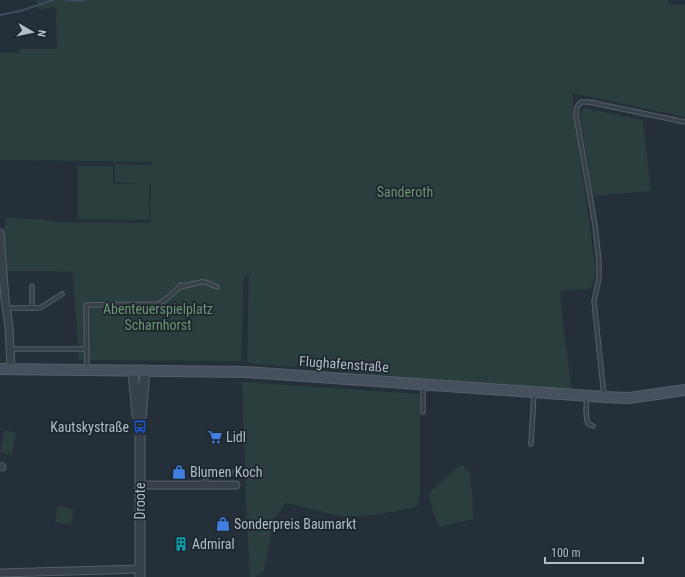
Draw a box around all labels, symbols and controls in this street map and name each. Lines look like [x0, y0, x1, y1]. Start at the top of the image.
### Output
north arrow [12, 12, 52, 52]
text: N [34, 29, 48, 38]
park label: Sanderoth [377, 184, 433, 200]
park label: Abenteuerspielplatz Scharnhorst [103, 301, 213, 333]
street label: Flughafenstraße [299, 353, 390, 375]
place label: Kautskystraße [50, 419, 129, 435]
bus stop icon: Kautskystraße [132, 419, 148, 435]
supermarket icon: Lidl [207, 429, 223, 445]
place label: Lidl [226, 429, 246, 445]
shop icon: Blumen Koch [171, 464, 187, 480]
place label: Blumen Koch [190, 464, 262, 480]
street label: Droote [132, 482, 148, 519]
shop icon: Sonderpreis Baumarkt [215, 516, 231, 532]
place label: Sonderpreis Baumarkt [234, 516, 356, 532]
building icon: Admiral [173, 536, 189, 552]
place label: Admiral [192, 536, 235, 552]
scale bar [545, 539, 643, 565]
text: 100 m [551, 546, 581, 560]

